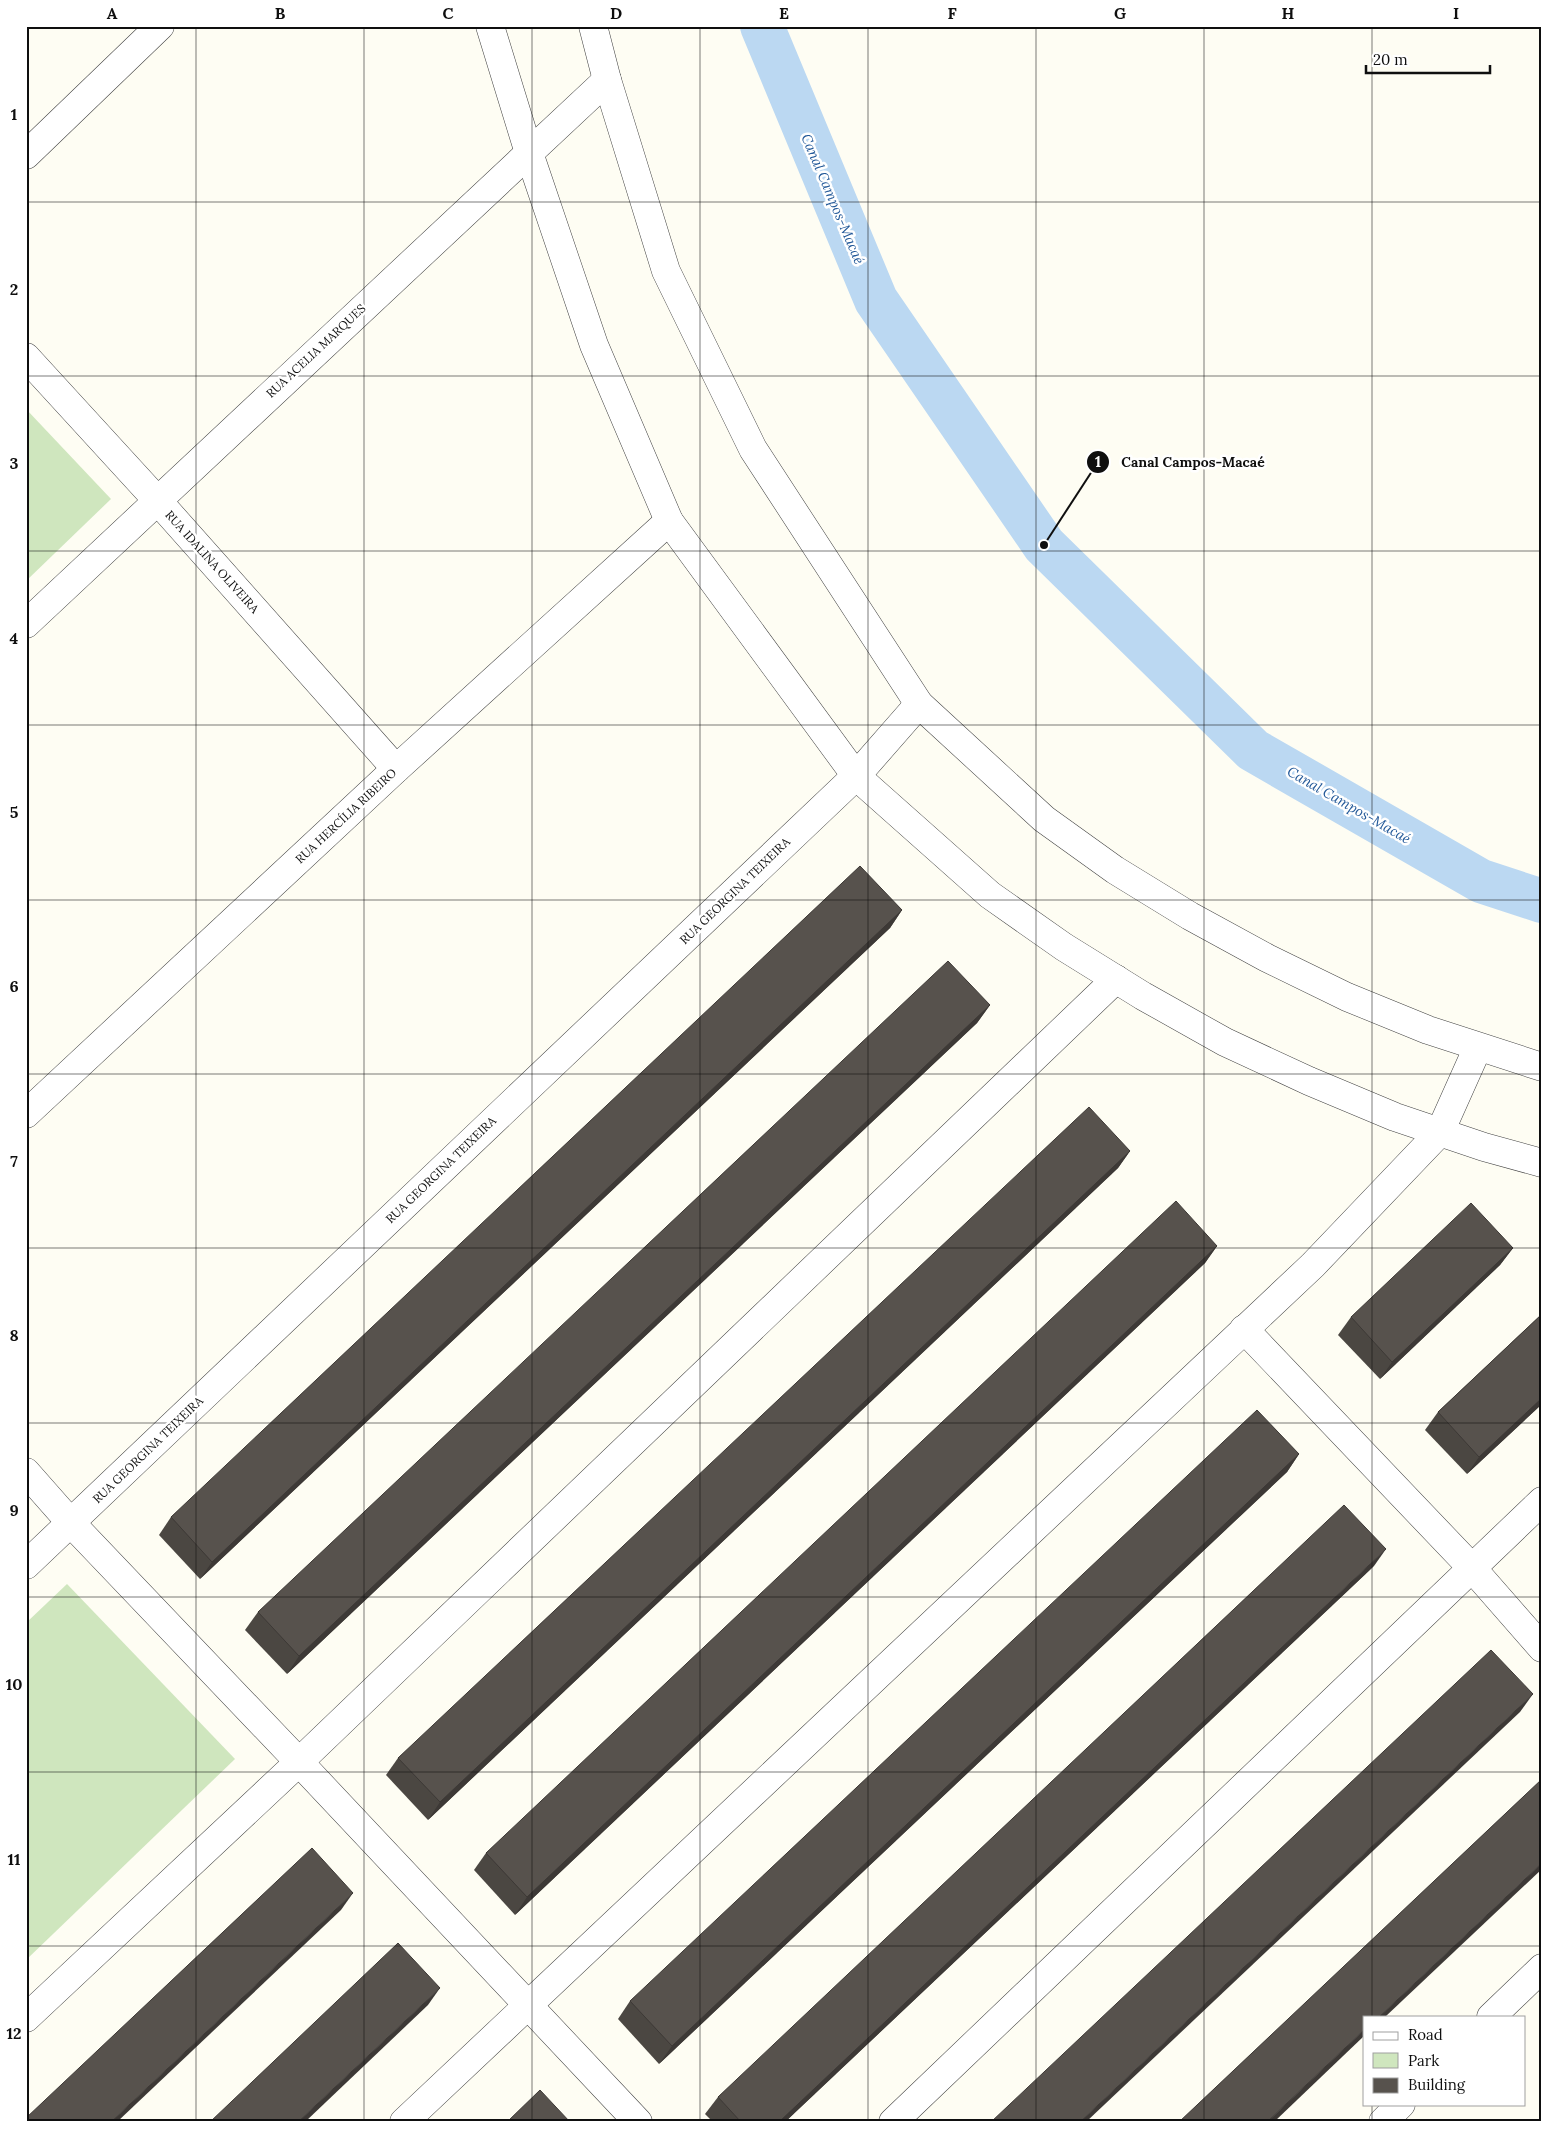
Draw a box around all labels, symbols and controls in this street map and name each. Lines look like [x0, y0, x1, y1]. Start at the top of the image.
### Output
text: A [107, 3, 118, 23]
text: B [275, 3, 286, 23]
text: C [442, 3, 454, 23]
text: D [610, 3, 622, 23]
text: E [779, 3, 789, 23]
text: F [947, 3, 957, 23]
text: G [1114, 3, 1126, 23]
text: H [1282, 3, 1295, 23]
text: I [1453, 3, 1459, 23]
scale bar [1366, 42, 1489, 74]
text: 20 m [1373, 50, 1408, 69]
text: 1 [11, 104, 17, 124]
water label: Canal Campos-Macaé [797, 131, 869, 267]
text: 2 [10, 279, 18, 299]
street label: RUA ACELIA MARQUES [263, 300, 369, 401]
callout: Canal Campos-Macaé [1086, 447, 1274, 476]
text: 1 [1095, 452, 1101, 471]
text: 3 [10, 453, 19, 473]
text: Canal Campos-Macaé [1121, 453, 1265, 471]
street label: RUA IDALINA OLIVEIRA [162, 507, 263, 617]
text: 4 [10, 628, 19, 648]
water label: Canal Campos-Macaé [1284, 762, 1414, 848]
street label: RUA HERCÍLIA RIBEIRO [292, 765, 399, 866]
text: 5 [10, 802, 19, 822]
street label: RUA GEORGINA TEIXEIRA [676, 834, 793, 947]
text: 6 [9, 976, 19, 996]
street label: RUA GEORGINA TEIXEIRA [382, 1113, 499, 1226]
text: 7 [10, 1151, 18, 1171]
text: 8 [9, 1325, 19, 1345]
street label: RUA GEORGINA TEIXEIRA [89, 1393, 206, 1506]
text: 9 [9, 1500, 19, 1520]
text: 10 [6, 1674, 22, 1694]
text: 11 [8, 1849, 21, 1869]
legend [1363, 2016, 1526, 2106]
text: 12 [6, 2023, 22, 2043]
text: Road [1408, 2025, 1443, 2044]
text: Park [1408, 2051, 1439, 2070]
text: Building [1408, 2075, 1466, 2094]

